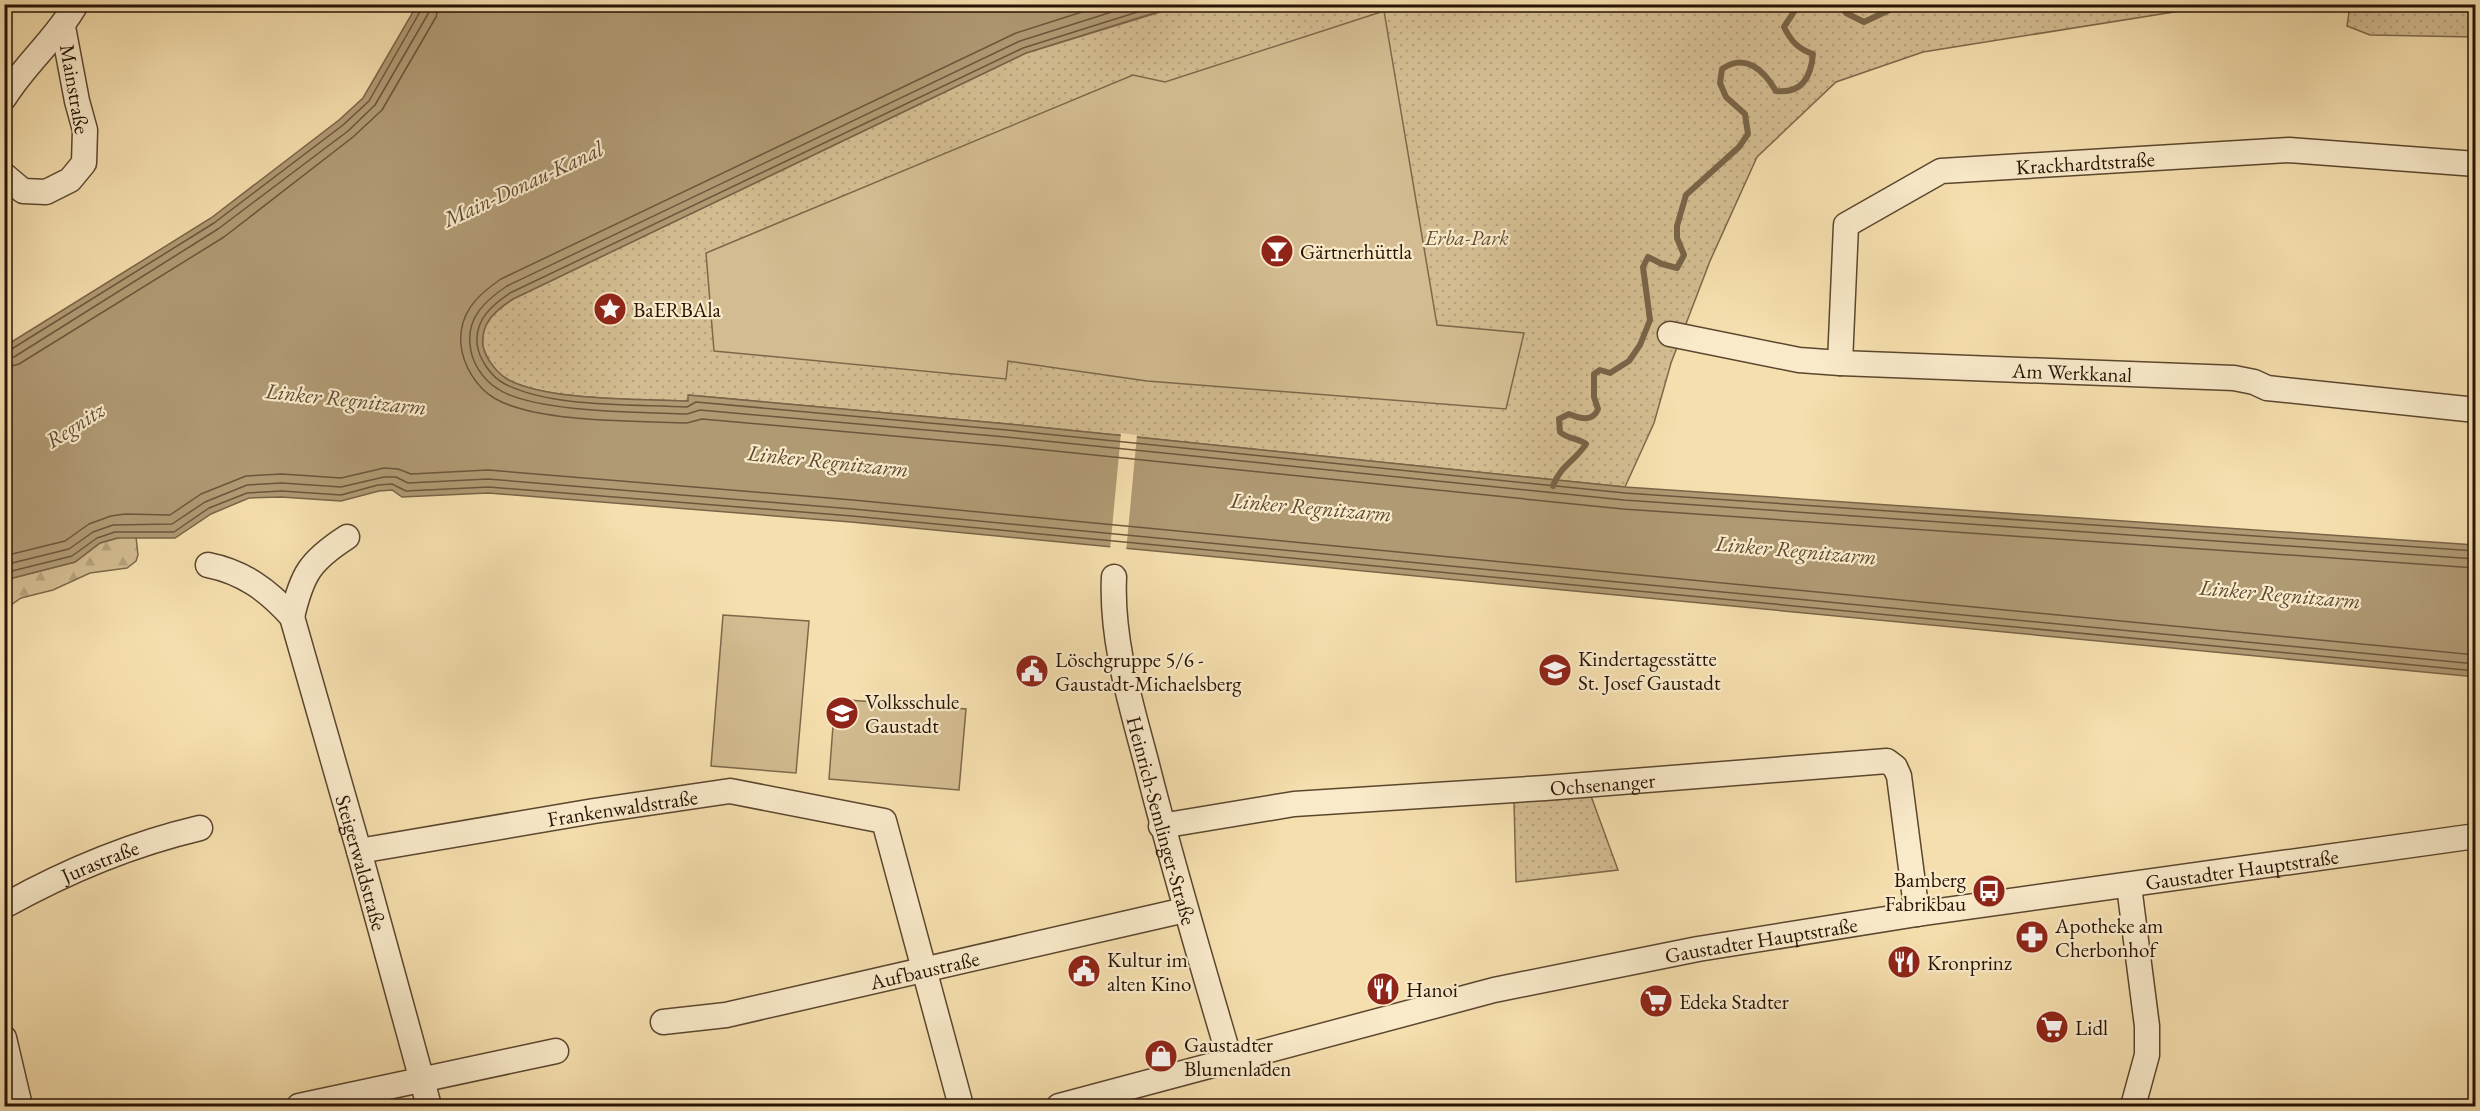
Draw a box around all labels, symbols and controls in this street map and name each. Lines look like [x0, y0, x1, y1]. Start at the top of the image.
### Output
street label: Mainstraße [54, 42, 96, 136]
water label: Main-Donau-Kanal [436, 134, 609, 235]
street label: Krackhardtstraße [2015, 145, 2156, 180]
park label: Erba-Park [1424, 224, 1509, 251]
bar icon: Gärtnerhüttla [1259, 233, 1295, 269]
place label: Gärtnerhüttla [1300, 238, 1413, 265]
place icon: BaERBAla [592, 291, 628, 327]
place label: BaERBAla [633, 296, 721, 323]
street label: Am Werkkanal [2011, 356, 2133, 388]
water label: Linker Regnitzarm [263, 376, 428, 422]
water label: Regnitz [40, 395, 110, 455]
water label: Linker Regnitzarm [745, 438, 910, 484]
water label: Linker Regnitzarm [1228, 485, 1393, 528]
water label: Linker Regnitzarm [1713, 528, 1878, 571]
water label: Linker Regnitzarm [2197, 572, 2362, 615]
place label: Kindertagesstätte St. Josef Gaustadt [1578, 645, 1721, 696]
place label: Löschgruppe 5/6 - Gaustadt-Michaelsberg [1055, 646, 1242, 697]
school or university icon: Kindertagesstätte St. Josef Gaustadt [1537, 652, 1573, 688]
public building icon: Löschgruppe 5/6 - Gaustadt-Michaelsberg [1014, 653, 1050, 689]
place label: Volksschule Gaustadt [865, 688, 959, 739]
school or university icon: Volksschule Gaustadt [824, 695, 860, 731]
street label: Heinrich-Semlinger-Straße [1121, 713, 1203, 928]
street label: Ochsenanger [1549, 766, 1656, 801]
street label: Frankenwaldstraße [545, 782, 699, 832]
street label: Steigerwaldstraße [330, 792, 394, 933]
street label: Jurastraße [55, 833, 142, 889]
street label: Gaustadter Hauptstraße [2143, 842, 2340, 896]
place label: Bamberg Fabrikbau [1885, 866, 1967, 917]
bus stop icon: Bamberg Fabrikbau [1971, 873, 2007, 909]
street label: Gaustadter Hauptstraße [1662, 910, 1859, 969]
place label: Apotheke am Cherbonhof [2054, 912, 2163, 963]
pharmacy icon: Apotheke am Cherbonhof [2014, 919, 2050, 955]
street label: Aufbaustraße [866, 944, 982, 995]
restaurant icon: Kronprinz [1886, 944, 1922, 980]
place label: Kultur im alten Kino [1107, 946, 1191, 997]
place label: Kronprinz [1927, 949, 2012, 976]
public building icon: Kultur im alten Kino [1066, 953, 1102, 989]
restaurant icon: Hanoi [1365, 971, 1401, 1007]
place label: Hanoi [1406, 976, 1458, 1003]
supermarket icon: Edeka Stadter [1638, 983, 1674, 1019]
place label: Edeka Stadter [1679, 988, 1789, 1015]
supermarket icon: Lidl [2034, 1009, 2070, 1045]
place label: Lidl [2075, 1014, 2108, 1041]
place label: Gaustadter Blumenladen [1184, 1031, 1291, 1082]
shop icon: Gaustadter Blumenladen [1143, 1038, 1179, 1074]

